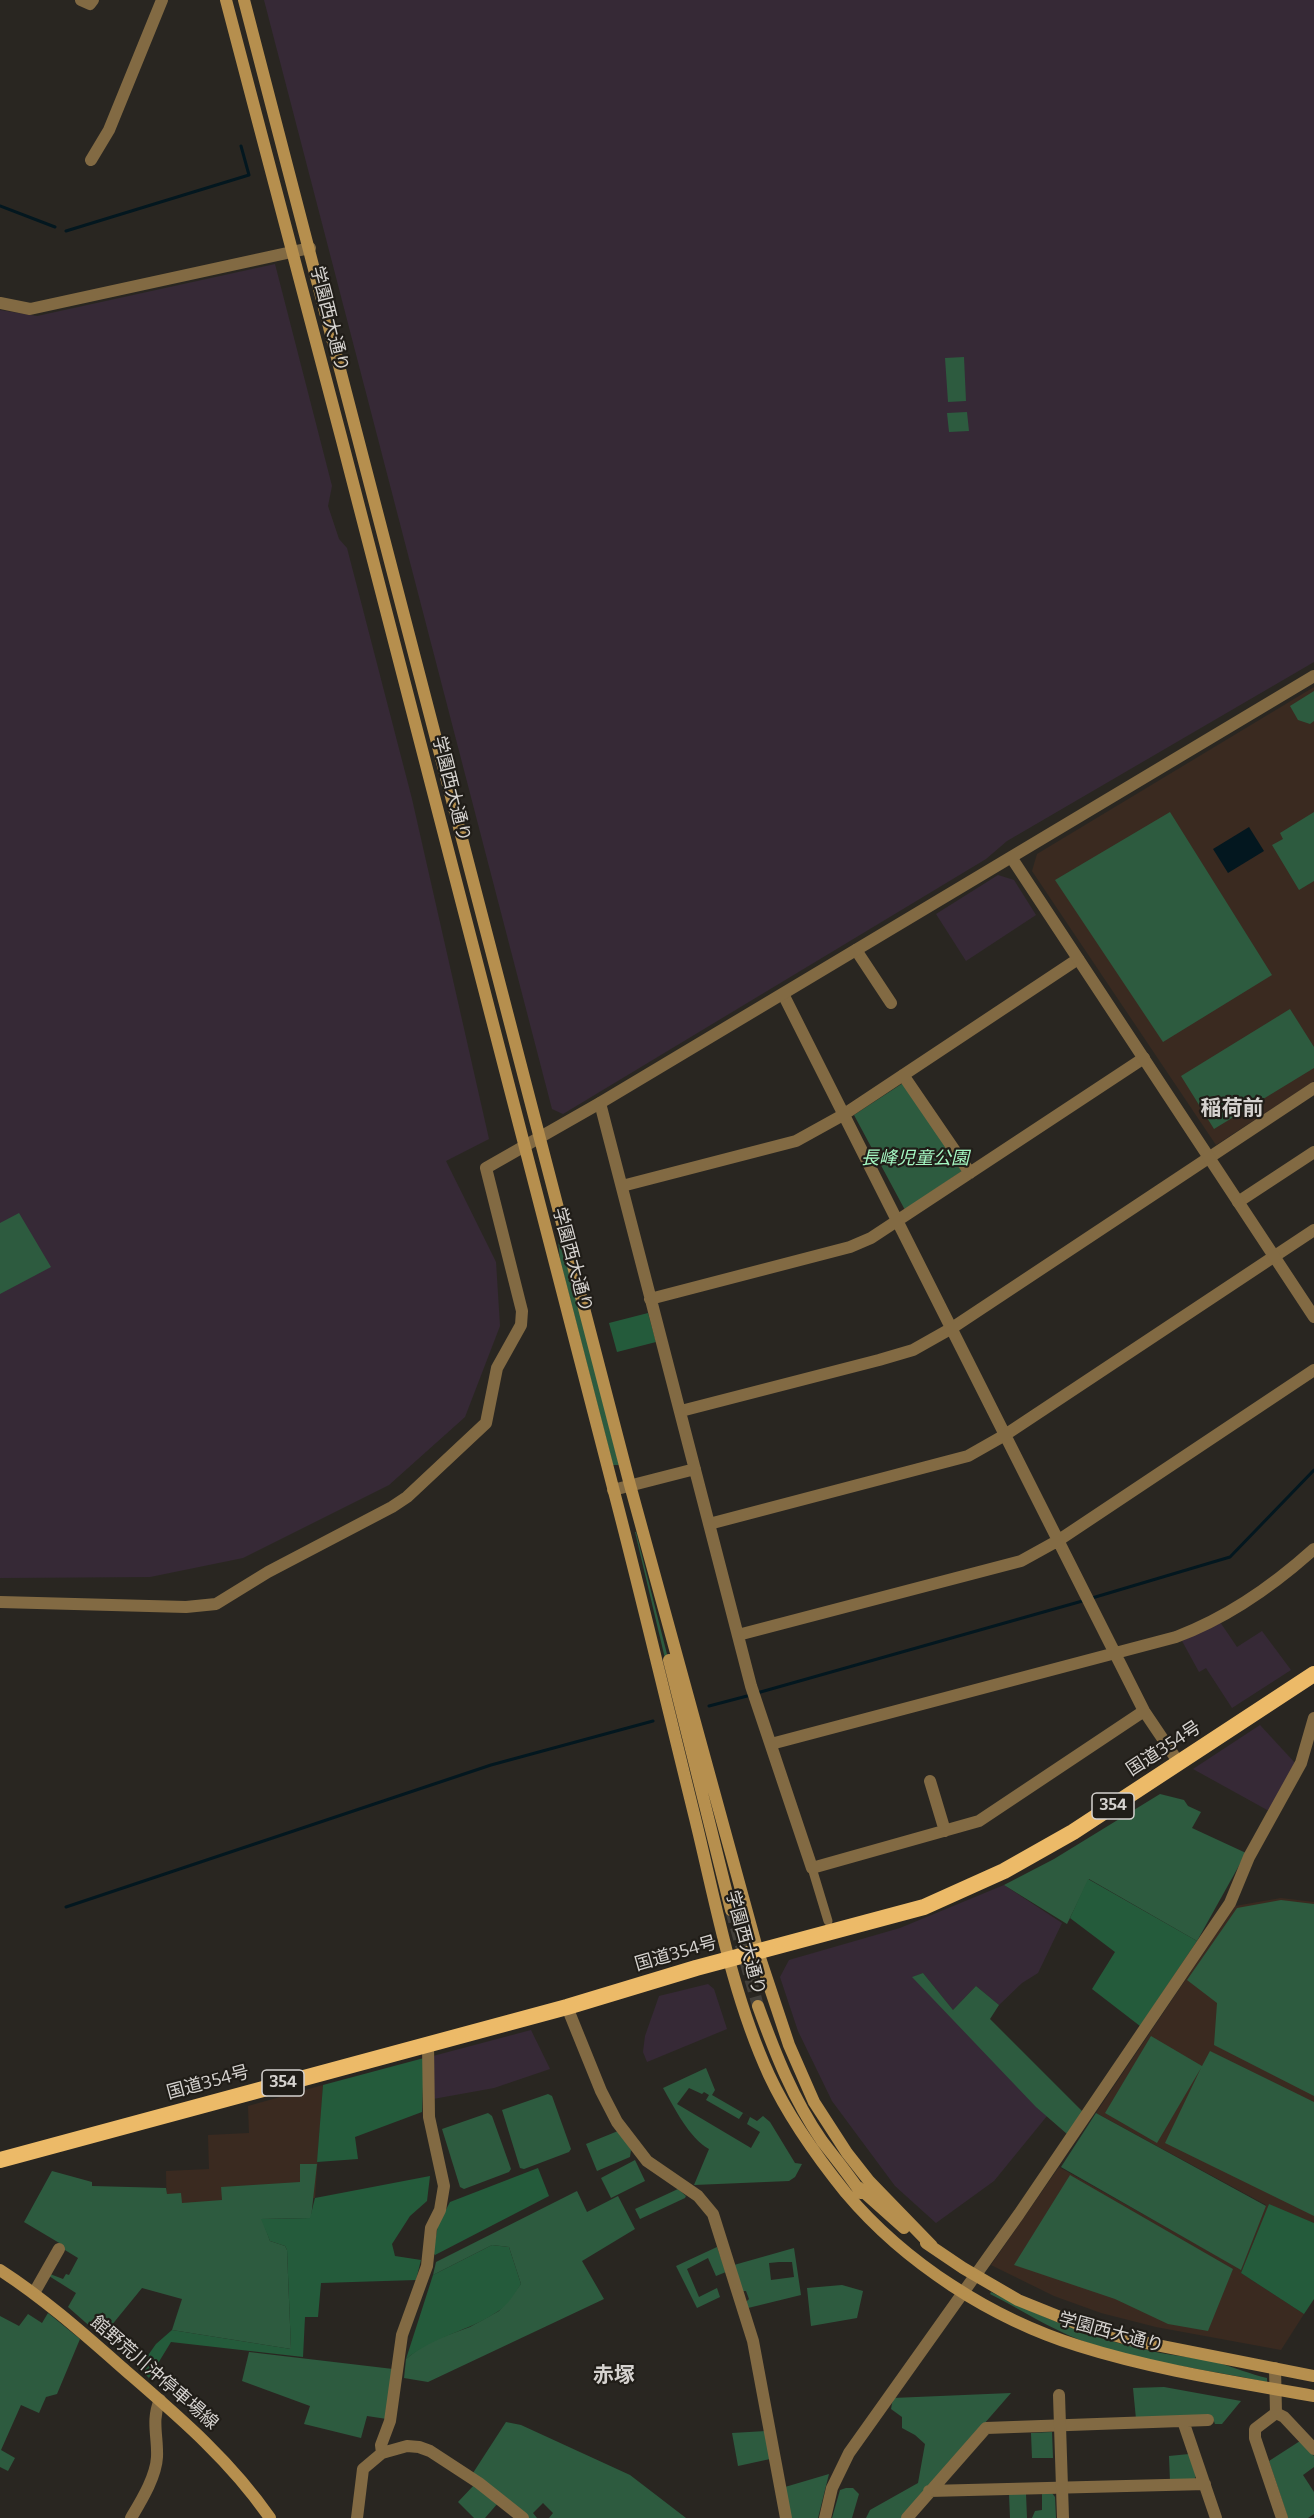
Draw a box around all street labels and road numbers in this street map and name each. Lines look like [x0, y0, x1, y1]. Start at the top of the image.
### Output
street label: 学園西大通り [305, 264, 353, 374]
street label: 学園西大通り [427, 734, 475, 844]
street label: 学園西大通り [548, 1205, 596, 1315]
street label: 国道354号 [1123, 1717, 1205, 1781]
road number: 354 [1092, 1793, 1134, 1819]
street label: 学園西大通り [721, 1888, 769, 1998]
street label: 国道354号 [632, 1932, 720, 1976]
street label: 国道354号 [164, 2062, 252, 2104]
road number: 354 [262, 2070, 304, 2096]
street label: 学園西大通り [1056, 2309, 1166, 2357]
street label: 館野荒川沖停車場線 [86, 2312, 222, 2434]

